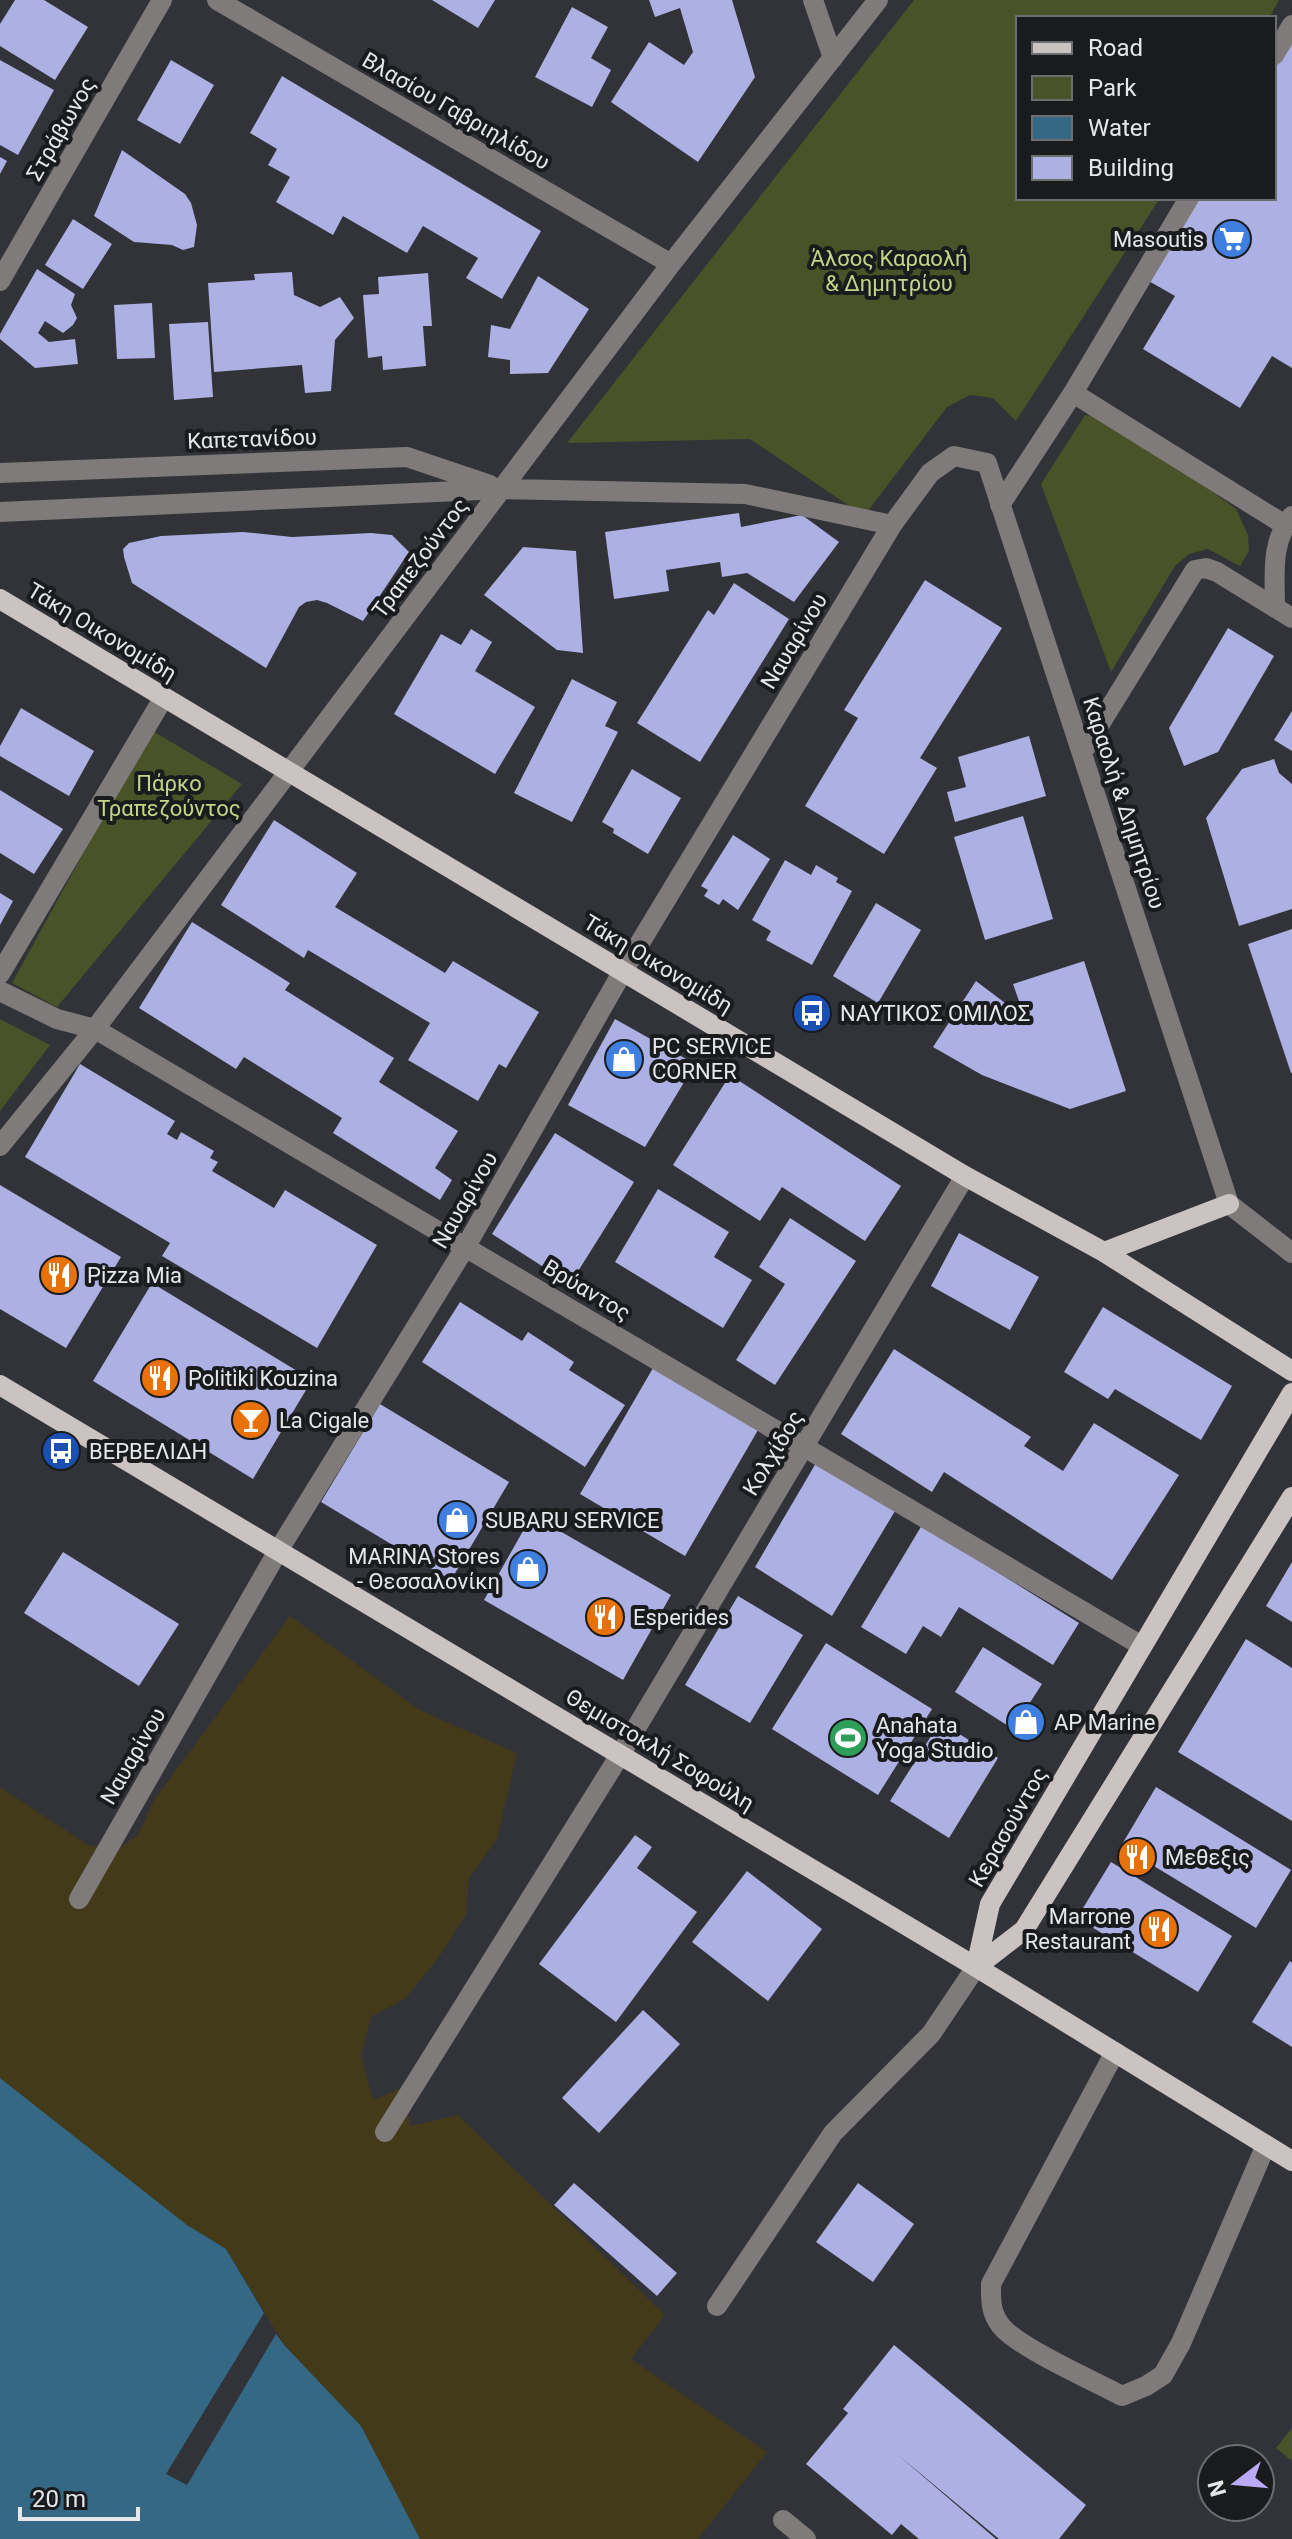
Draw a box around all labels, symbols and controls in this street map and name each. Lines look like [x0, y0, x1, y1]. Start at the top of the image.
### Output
legend [1016, 16, 1276, 200]
text: Road [1088, 34, 1143, 62]
street label: Βλασίου Γαβριηλίδου [358, 47, 554, 175]
street label: Στράβωνος [21, 73, 101, 185]
text: Park [1088, 74, 1137, 102]
text: Water [1088, 114, 1151, 142]
text: Building [1088, 154, 1174, 182]
supermarket icon: Masoutis [1211, 218, 1253, 260]
place label: Masoutis [1113, 227, 1204, 252]
park label: Άλσος Καραολή & Δημητρίου [810, 246, 968, 296]
street label: Καπετανίδου [187, 424, 317, 454]
street label: Τραπεζούντος [367, 493, 473, 623]
street label: Τάκη Οικονομίδη [23, 578, 181, 686]
street label: Ναυαρίνου [756, 589, 832, 693]
street label: Καραολή & Δημητρίου [1078, 694, 1170, 912]
park label: Πάρκο Τραπεζούντος [97, 771, 241, 821]
street label: Τάκη Οικονομίδη [579, 910, 737, 1018]
bus stop icon: ΝΑΥΤΙΚΟΣ ΟΜΙΛΟΣ [791, 992, 833, 1034]
place label: ΝΑΥΤΙΚΟΣ ΟΜΙΛΟΣ [840, 1001, 1030, 1026]
place label: PC SERVICE CORNER [652, 1034, 771, 1084]
shop icon: PC SERVICE CORNER [603, 1038, 645, 1080]
street label: Ναυαρίνου [427, 1147, 503, 1253]
restaurant icon: Pizza Mia [38, 1254, 80, 1296]
street label: Βρύαντος [539, 1254, 635, 1326]
place label: Pizza Mia [87, 1263, 182, 1288]
restaurant icon: Politiki Kouzina [139, 1357, 181, 1399]
place label: Politiki Kouzina [188, 1366, 338, 1391]
bar icon: La Cigale [230, 1399, 272, 1441]
street label: Κολχίδος [738, 1406, 808, 1500]
place label: La Cigale [279, 1408, 369, 1433]
bus stop icon: ΒΕΡΒΕΛΙΔΗ [40, 1430, 82, 1472]
place label: ΒΕΡΒΕΛΙΔΗ [89, 1439, 207, 1464]
shop icon: SUBARU SERVICE [436, 1499, 478, 1541]
place label: SUBARU SERVICE [485, 1508, 659, 1533]
place label: MARINA Stores - Θεσσαλονίκη [348, 1544, 500, 1594]
shop icon: MARINA Stores - Θεσσαλονίκη [507, 1548, 549, 1590]
restaurant icon: Esperides [584, 1596, 626, 1638]
place label: Esperides [633, 1605, 729, 1630]
street label: Θεμιστοκλή Σοφούλη [561, 1684, 759, 1816]
shop icon: AP Marine [1005, 1701, 1047, 1743]
street label: Ναυαρίνου [95, 1703, 171, 1809]
place label: AP Marine [1054, 1710, 1155, 1735]
place label: Anahata Yoga Studio [876, 1713, 994, 1763]
sports icon: Anahata Yoga Studio [827, 1717, 869, 1759]
street label: Κερασούντος [964, 1763, 1052, 1891]
restaurant icon: Μεθεξις [1116, 1836, 1158, 1878]
place label: Μεθεξις [1165, 1845, 1250, 1870]
place label: Marrone Restaurant [1025, 1904, 1131, 1954]
restaurant icon: Marrone Restaurant [1138, 1908, 1180, 1950]
north arrow [1196, 2443, 1276, 2523]
scale bar [20, 2471, 138, 2521]
text: N [1203, 2477, 1231, 2499]
text: 20 m [32, 2485, 86, 2513]

